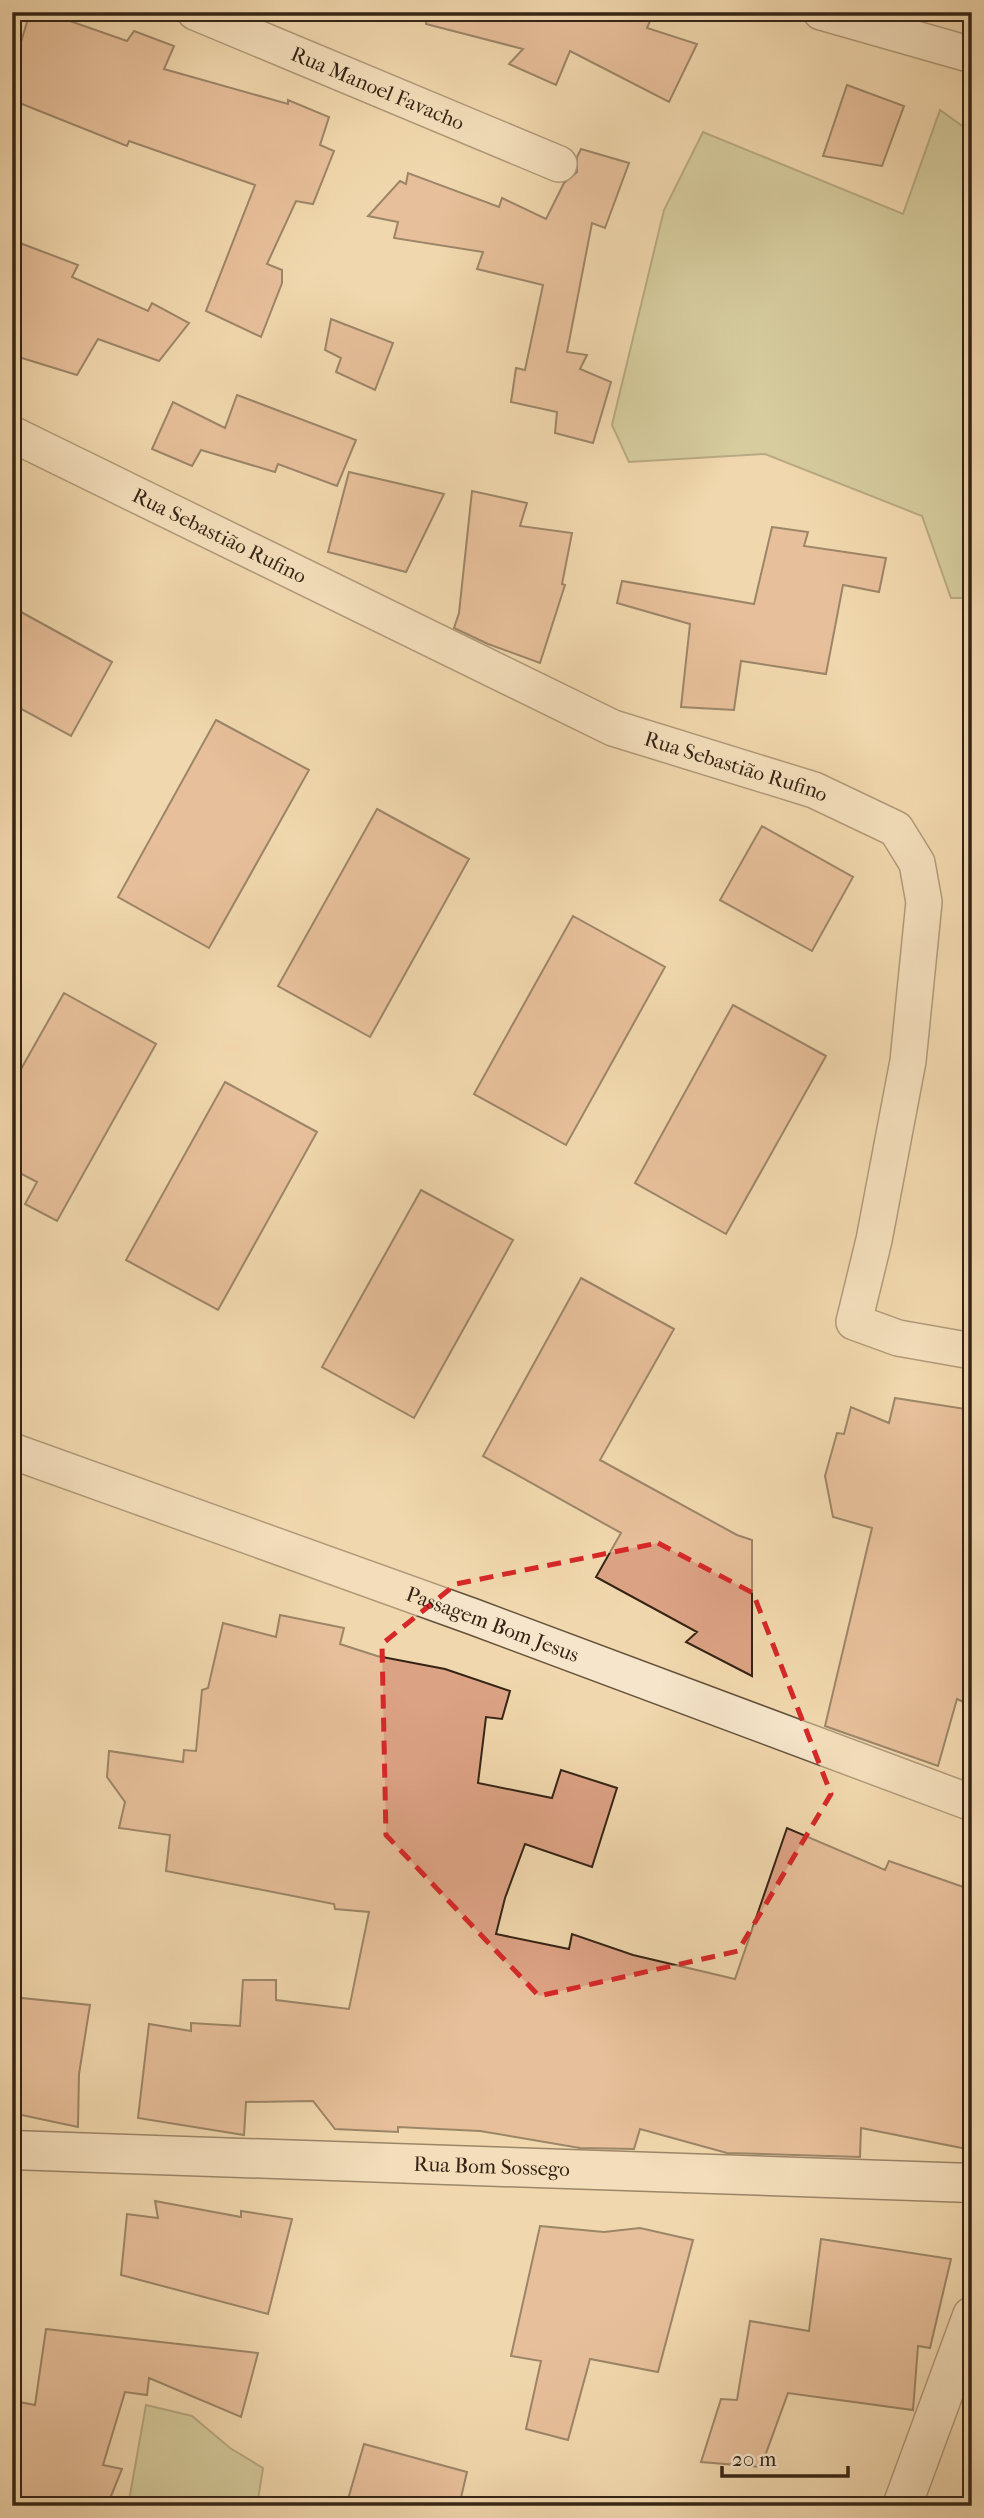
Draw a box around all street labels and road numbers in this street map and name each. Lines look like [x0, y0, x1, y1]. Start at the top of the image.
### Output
street label: Rua Manoel Favacho [288, 41, 468, 135]
street label: Rua Sebastião Rufino [129, 483, 310, 588]
street label: Rua Sebastião Rufino [642, 726, 832, 807]
street label: Passagem Bom Jesus [403, 1582, 583, 1667]
street label: Rua Bom Sossego [413, 2152, 570, 2181]

